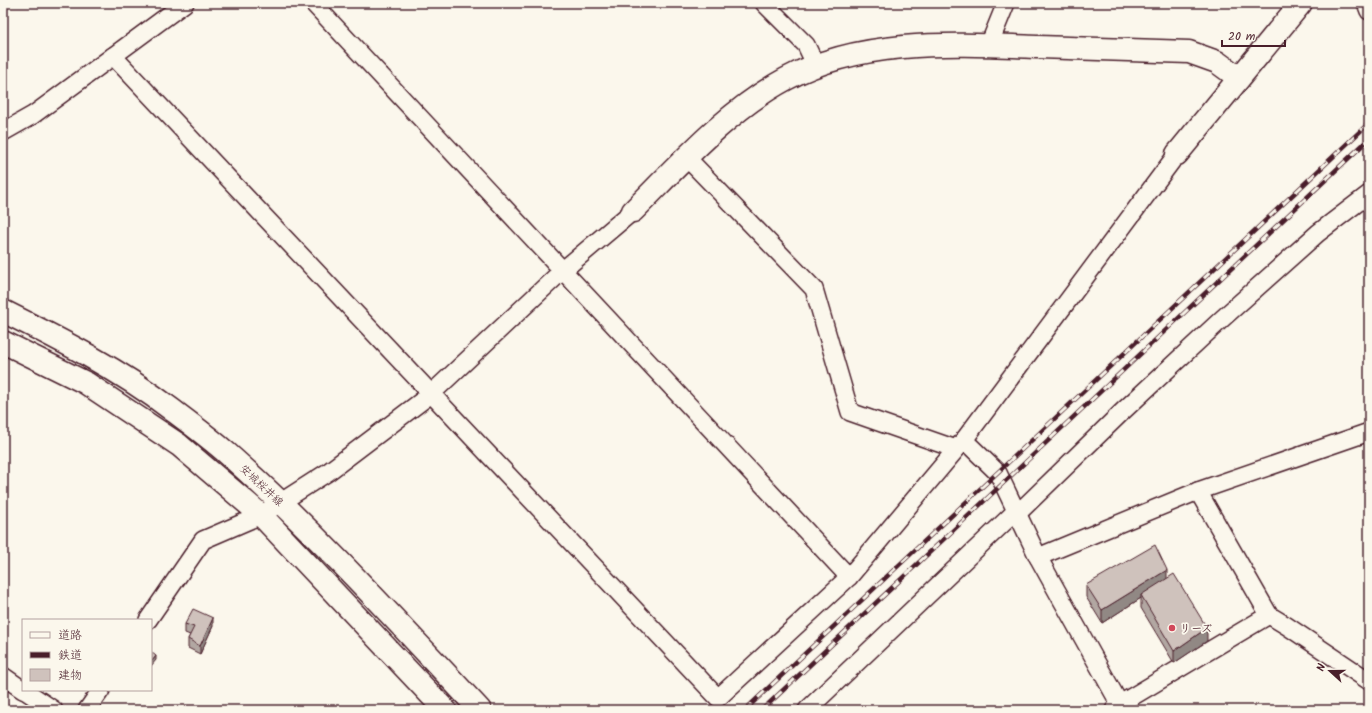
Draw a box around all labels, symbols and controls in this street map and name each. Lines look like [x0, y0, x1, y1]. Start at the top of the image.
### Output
scale bar [1222, 22, 1285, 48]
text: 20 m [1228, 27, 1256, 46]
street label: 安城桜井線 [235, 460, 288, 511]
legend [22, 619, 152, 691]
place label: リーズ [1180, 620, 1212, 638]
marker: リーズ [1167, 623, 1177, 633]
text: 道路 [58, 626, 82, 645]
text: 鉄道 [58, 646, 82, 665]
north arrow [1310, 651, 1350, 691]
text: N [1312, 661, 1331, 674]
text: 建物 [58, 666, 82, 685]

